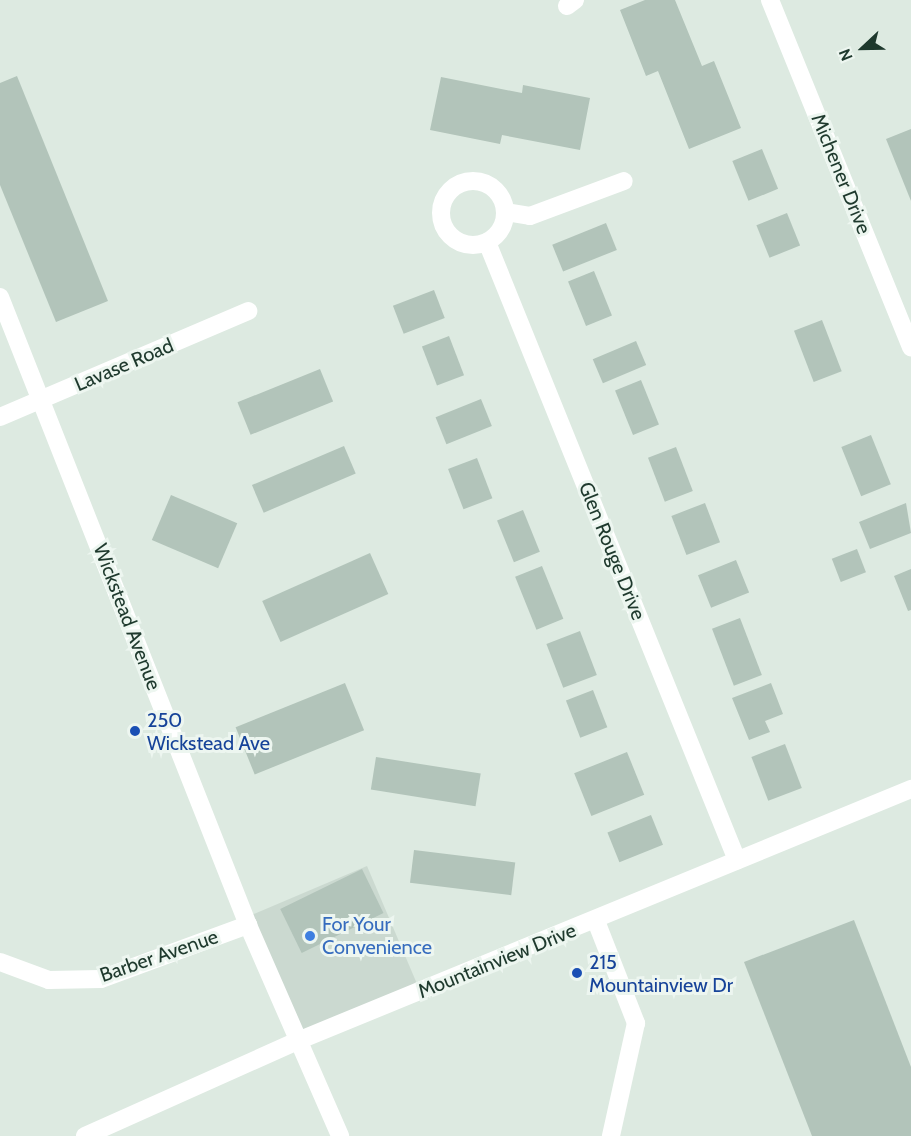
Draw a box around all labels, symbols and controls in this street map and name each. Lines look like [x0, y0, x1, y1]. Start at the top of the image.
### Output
north arrow [833, 18, 893, 78]
text: N [835, 46, 857, 64]
street label: Michener Drive [806, 110, 876, 238]
street label: Lavase Road [71, 333, 177, 397]
street label: Glen Rouge Drive [573, 479, 651, 623]
street label: Wickstead Avenue [88, 540, 166, 694]
place label: 250 Wickstead Ave [147, 708, 270, 755]
marker: 250 Wickstead Ave [128, 724, 142, 738]
place label: For Your Convenience [322, 912, 432, 959]
street label: Mountainview Drive [415, 918, 579, 1004]
street label: Barber Avenue [97, 925, 221, 987]
marker: For Your Convenience [303, 929, 317, 943]
place label: 215 Mountainview Dr [589, 950, 733, 997]
marker: 215 Mountainview Dr [570, 966, 584, 980]

